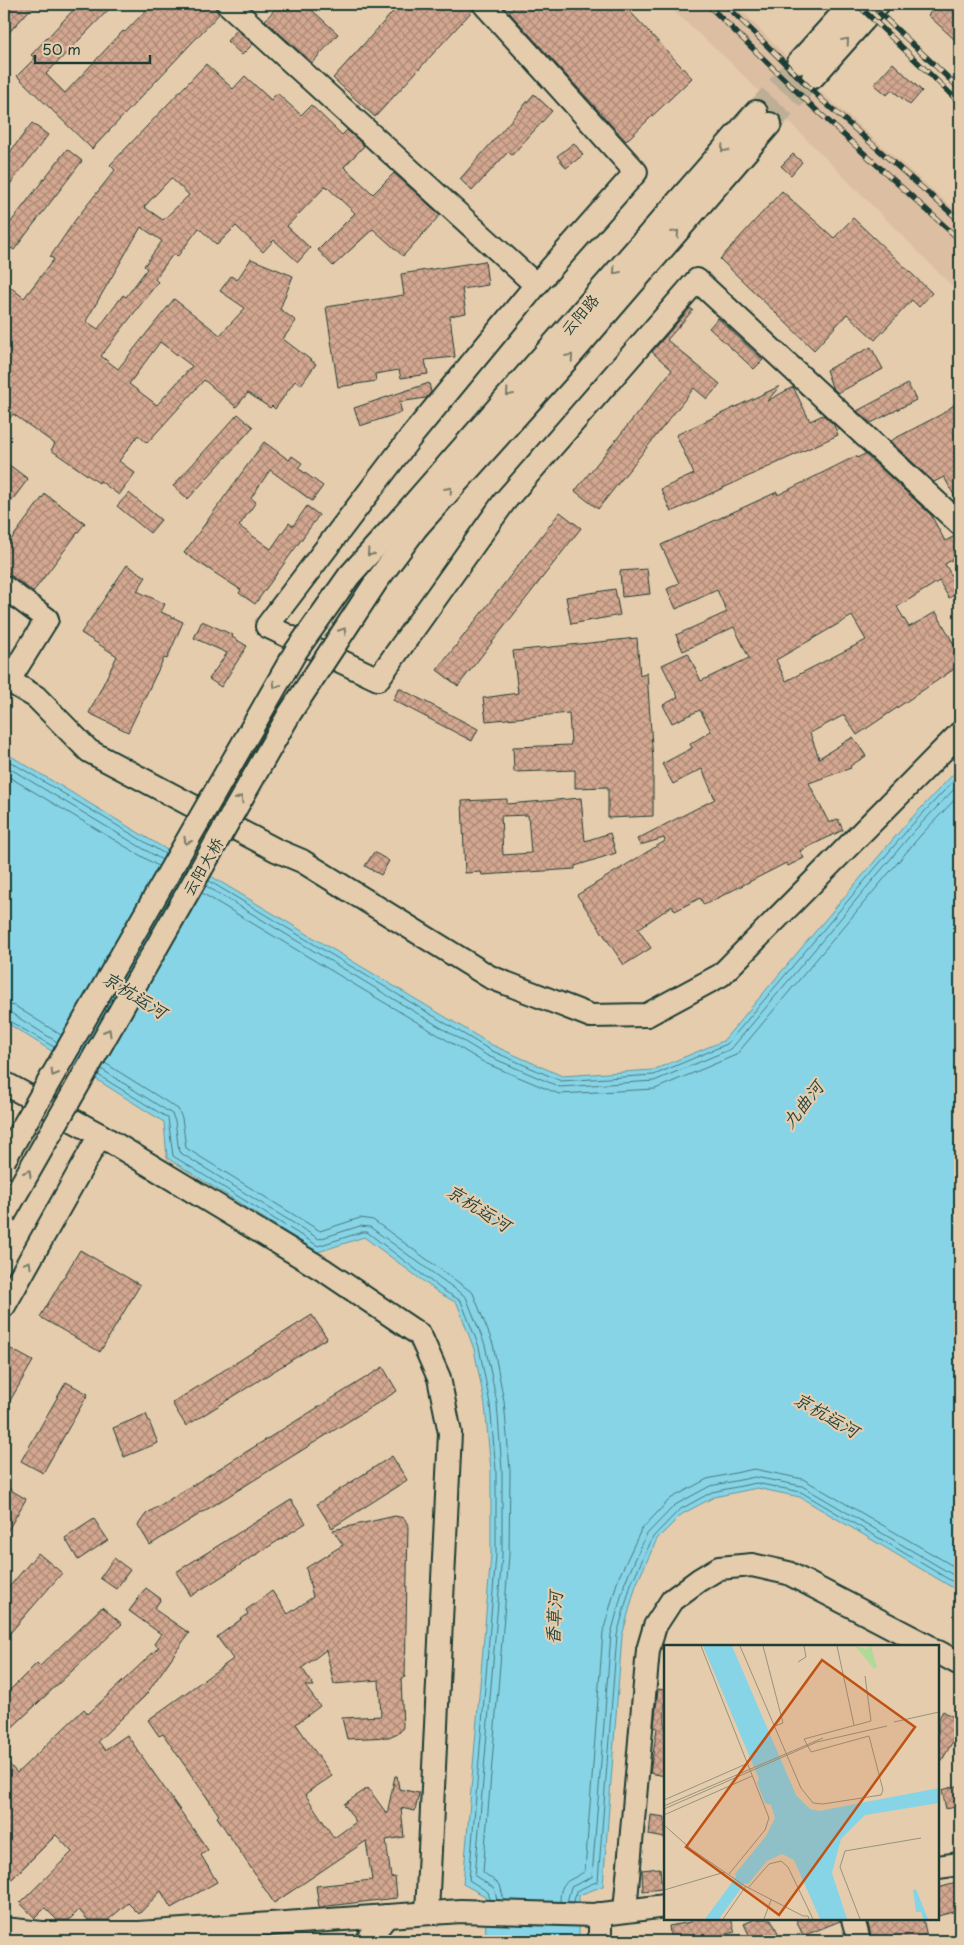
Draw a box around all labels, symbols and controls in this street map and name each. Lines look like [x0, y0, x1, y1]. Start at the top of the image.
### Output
scale bar [35, 32, 150, 64]
text: 50 m [42, 37, 81, 60]
one-way arrow [840, 37, 849, 46]
one-way arrow [721, 143, 729, 152]
one-way arrow [670, 230, 679, 239]
one-way arrow [614, 265, 622, 274]
street label: 云阳路 [554, 288, 604, 340]
one-way arrow [564, 353, 573, 362]
one-way arrow [506, 387, 515, 396]
one-way arrow [443, 487, 452, 496]
one-way arrow [367, 547, 376, 556]
one-way arrow [337, 627, 347, 636]
one-way arrow [273, 679, 283, 688]
one-way arrow [234, 795, 244, 804]
street label: 云阳大桥 [176, 832, 228, 900]
one-way arrow [183, 835, 193, 844]
water label: 京杭运河 [97, 963, 175, 1026]
one-way arrow [102, 1028, 112, 1037]
one-way arrow [50, 1068, 60, 1077]
water label: 九曲河 [775, 1072, 831, 1134]
one-way arrow [22, 1169, 32, 1178]
water label: 京杭运河 [441, 1176, 519, 1239]
one-way arrow [21, 1260, 31, 1269]
water label: 京杭运河 [789, 1384, 868, 1445]
water label: 香草河 [538, 1587, 568, 1646]
inset map [664, 1645, 939, 1920]

